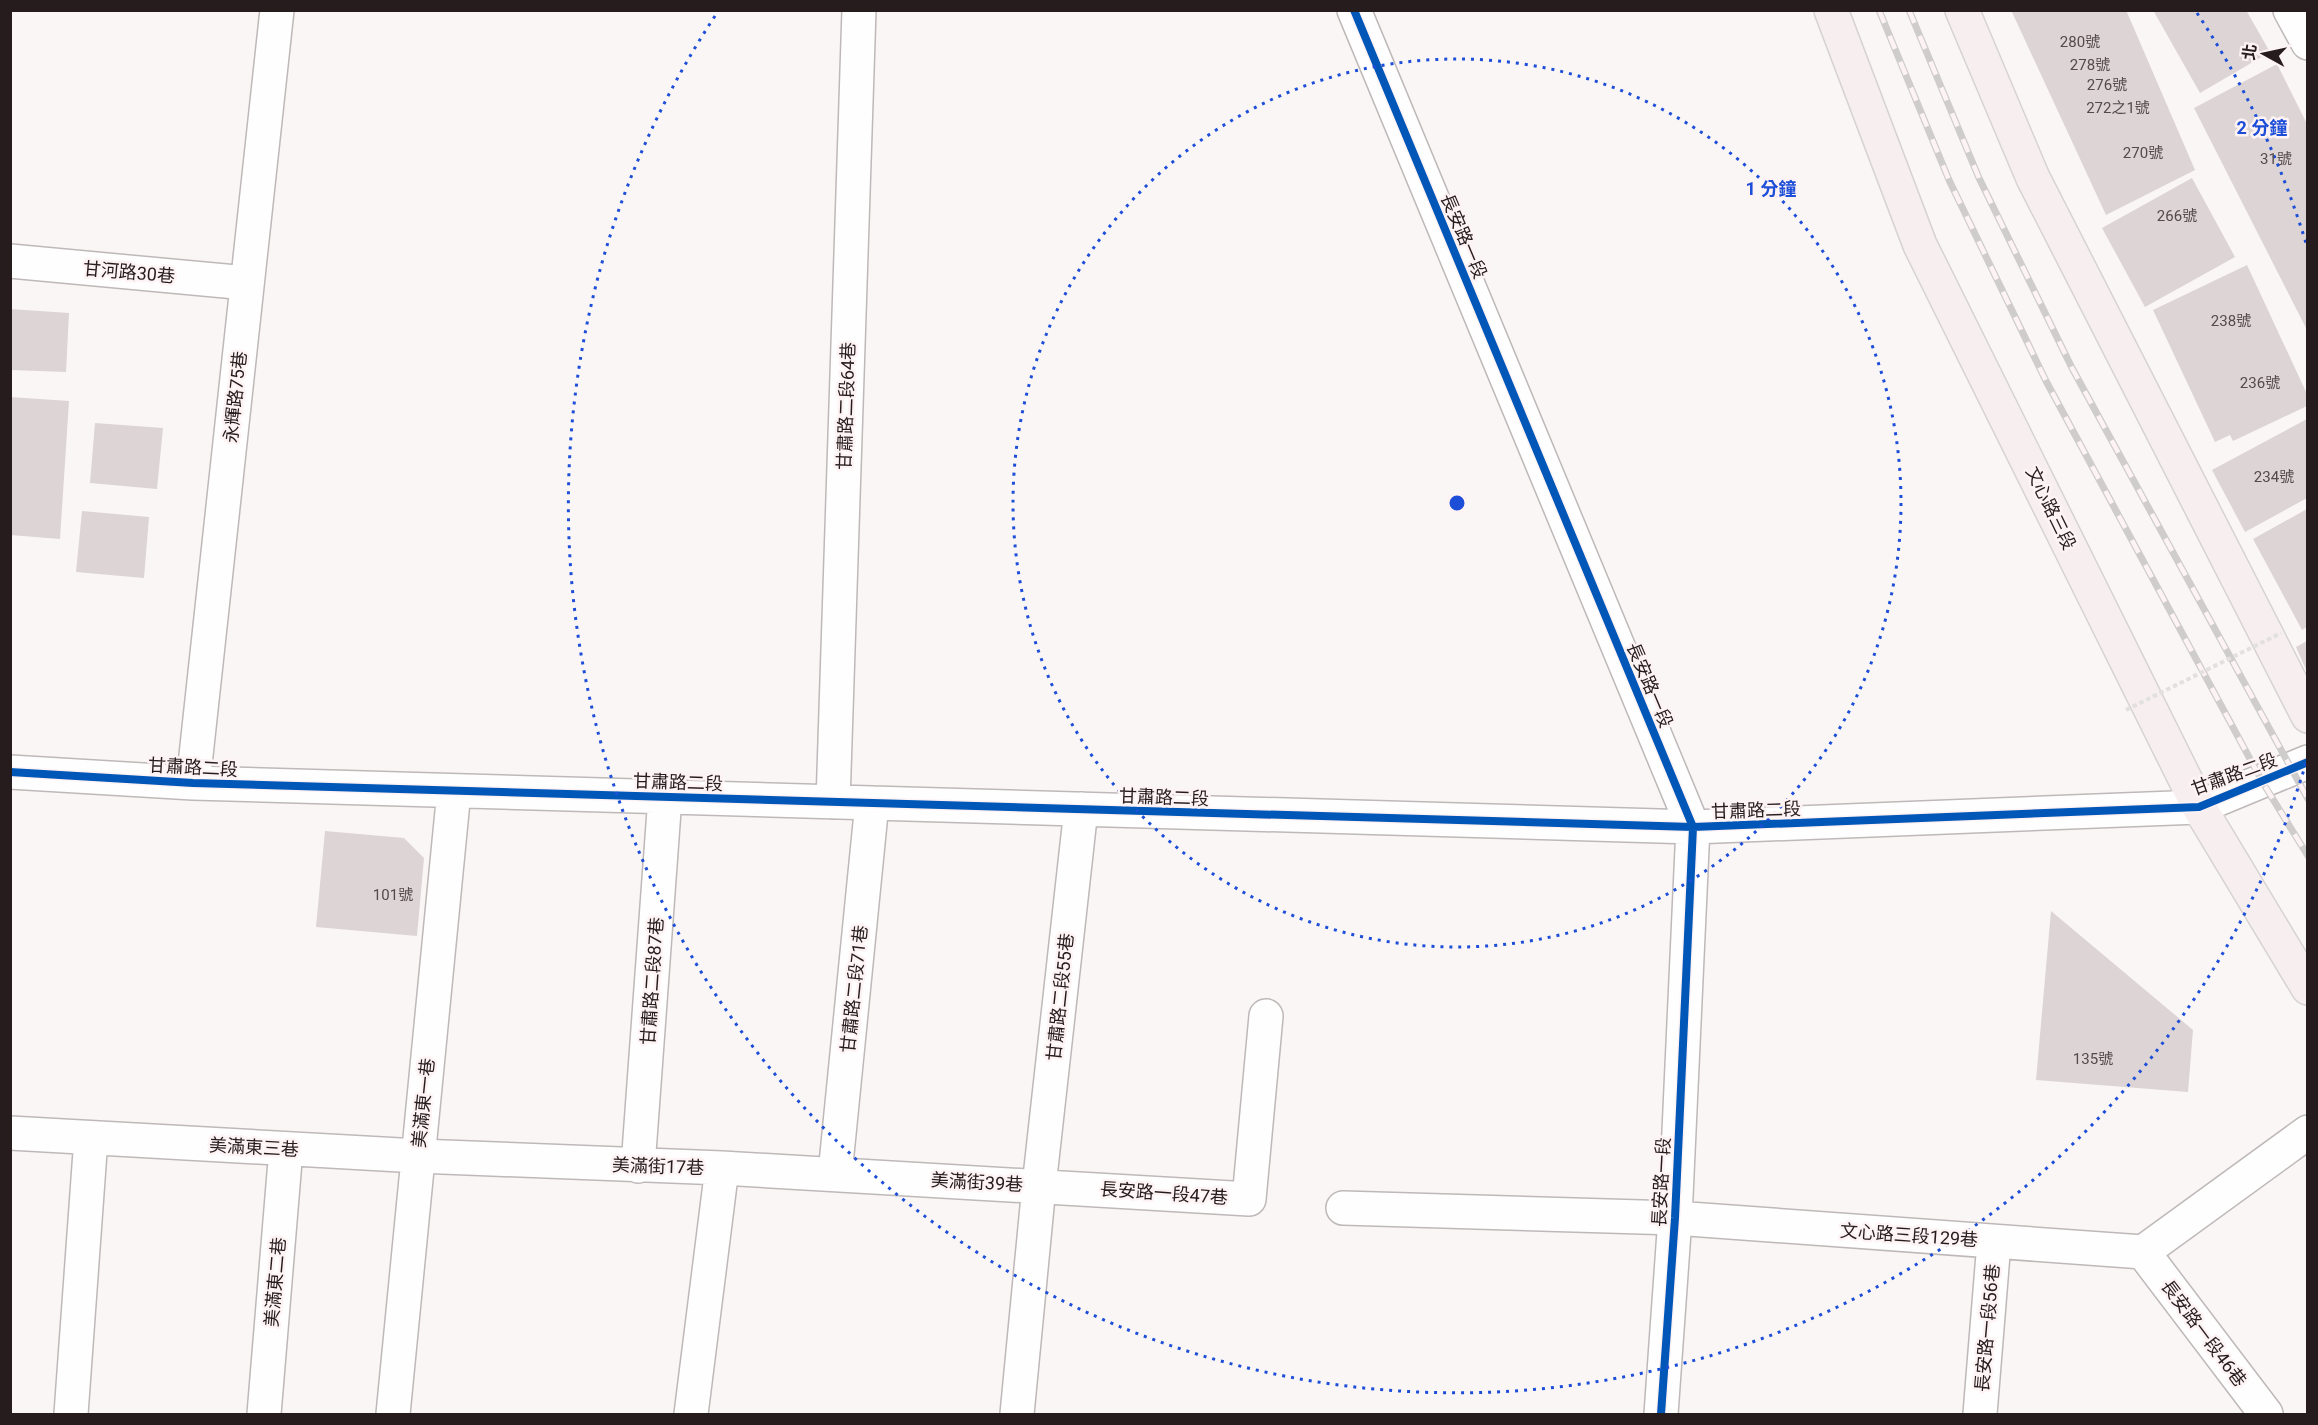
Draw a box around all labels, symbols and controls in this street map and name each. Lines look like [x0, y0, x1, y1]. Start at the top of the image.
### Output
north arrow [2234, 24, 2294, 84]
house number: 280號 [2060, 33, 2100, 51]
text: 北 [2239, 43, 2260, 61]
house number: 278號 [2070, 56, 2110, 74]
house number: 276號 [2087, 76, 2127, 94]
house number: 272之1號 [2086, 99, 2150, 117]
text: 2 分鐘 [2237, 117, 2287, 138]
house number: 270號 [2123, 144, 2163, 162]
house number: 31號 [2260, 150, 2292, 168]
text: 1 分鐘 [1746, 178, 1796, 199]
street label: 長安路一段 [1437, 190, 1491, 282]
house number: 266號 [2157, 207, 2197, 225]
street label: 甘河路30巷 [82, 258, 176, 286]
house number: 238號 [2211, 312, 2251, 330]
street label: 甘肅路二段64巷 [833, 342, 859, 470]
street label: 永輝路75巷 [220, 350, 250, 444]
house number: 236號 [2240, 374, 2280, 392]
street label: 文心路三段 [2022, 463, 2080, 553]
house number: 234號 [2254, 468, 2294, 486]
centre of rings [1447, 493, 1467, 513]
street label: 長安路一段 [1623, 639, 1677, 731]
street label: 甘肅路二段 [2188, 749, 2280, 799]
street label: 甘肅路二段 [148, 754, 238, 780]
street label: 甘肅路二段 [633, 770, 723, 794]
street label: 甘肅路二段 [1119, 785, 1209, 809]
street label: 甘肅路二段 [1711, 798, 1801, 822]
house number: 101號 [373, 886, 413, 904]
street label: 甘肅路二段87巷 [637, 916, 667, 1046]
street label: 甘肅路二段71巷 [837, 924, 871, 1054]
street label: 甘肅路二段55巷 [1043, 932, 1077, 1062]
house number: 135號 [2073, 1050, 2113, 1068]
street label: 美滿東一巷 [408, 1057, 438, 1149]
street label: 美滿東三巷 [209, 1134, 299, 1160]
street label: 長安路一段 [1648, 1137, 1674, 1227]
street label: 美滿街17巷 [612, 1154, 704, 1178]
street label: 美滿街39巷 [930, 1169, 1024, 1195]
street label: 長安路一段47巷 [1099, 1178, 1229, 1208]
street label: 文心路三段129巷 [1839, 1220, 1979, 1250]
street label: 美滿東二巷 [261, 1236, 289, 1328]
street label: 長安路一段56巷 [1971, 1263, 2003, 1393]
street label: 長安路一段46巷 [2157, 1275, 2251, 1391]

